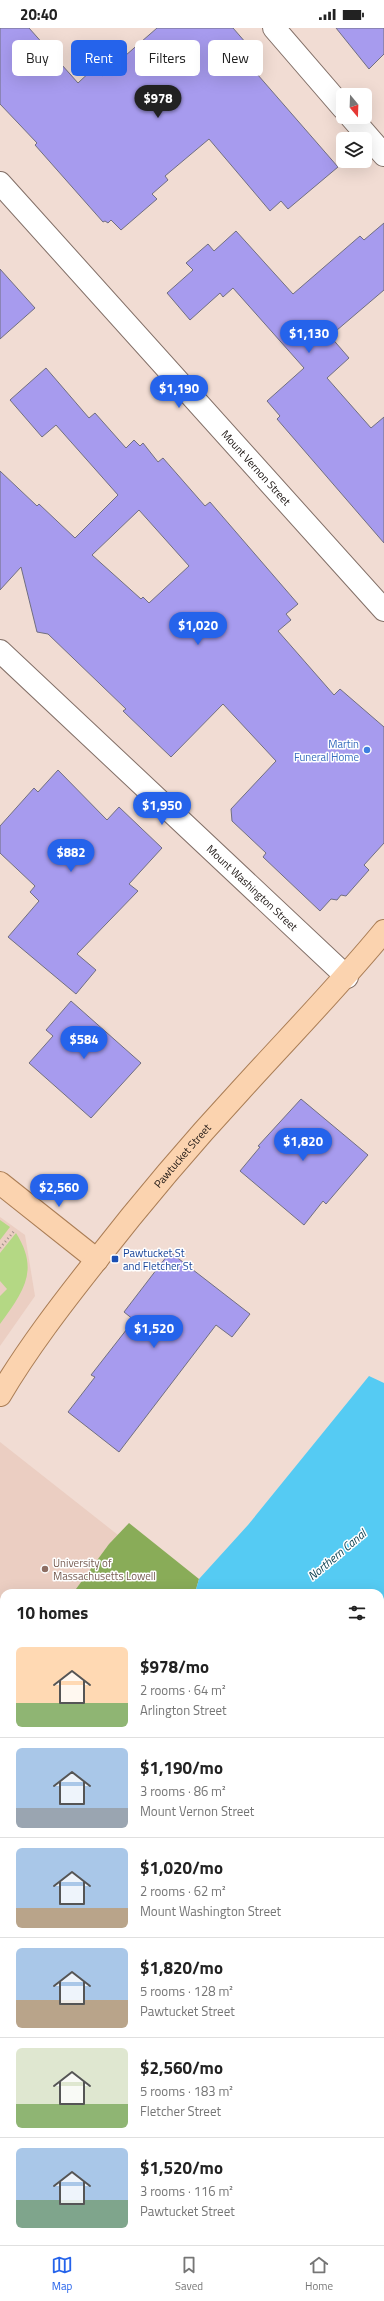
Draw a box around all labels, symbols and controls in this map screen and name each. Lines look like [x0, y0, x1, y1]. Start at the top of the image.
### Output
text: 20:40 [20, 3, 57, 26]
chip: Buy [12, 40, 63, 76]
chip: Rent [71, 40, 127, 76]
chip: Filters [135, 40, 200, 76]
chip: New [208, 40, 263, 76]
pin: $978 [134, 85, 182, 119]
text: $978 [143, 88, 173, 108]
north arrow [336, 88, 372, 124]
map controls [336, 88, 372, 168]
button: layers [336, 132, 372, 168]
pin: $1,130 [276, 320, 342, 354]
text: $1,130 [289, 323, 329, 343]
pin: $1,190 [146, 375, 212, 409]
text: $1,190 [159, 378, 199, 398]
street label: Mount Vernon Street [218, 426, 295, 509]
pin: $1,020 [165, 612, 231, 646]
text: $1,020 [178, 615, 218, 635]
place label: Martin Funeral Home [294, 736, 359, 765]
marker: Martin Funeral Home [362, 745, 372, 755]
pin: $1,950 [129, 792, 195, 826]
text: $1,950 [142, 795, 182, 815]
pin: $882 [47, 839, 95, 873]
street label: Mount Washington Street [203, 841, 301, 935]
text: $882 [56, 842, 86, 862]
pin: $584 [60, 1026, 108, 1060]
text: $584 [69, 1029, 99, 1049]
street label: Pawtucket Street [150, 1120, 215, 1191]
pin: $1,820 [270, 1128, 336, 1162]
text: $1,820 [283, 1131, 323, 1151]
pin: $2,560 [26, 1174, 92, 1208]
text: $2,560 [39, 1177, 79, 1197]
place label: Pawtucket St and Fletcher St [123, 1245, 193, 1274]
marker: Pawtucket St and Fletcher St [110, 1254, 120, 1264]
pin: $1,520 [121, 1315, 187, 1349]
text: $1,520 [134, 1318, 174, 1338]
water label: Northern Canal [303, 1523, 371, 1585]
place label: University of Massachusetts Lowell [53, 1555, 156, 1584]
marker: University of Massachusetts Lowell [40, 1564, 50, 1574]
text: 10 homes [16, 1600, 88, 1626]
icon: filters [346, 1602, 368, 1624]
text: $978/mo [140, 1654, 209, 1680]
icon: home [48, 1663, 96, 1711]
text: 2 rooms · 64 m² [140, 1680, 226, 1700]
text: Arlington Street [140, 1700, 227, 1720]
text: $1,190/mo [140, 1755, 223, 1781]
icon: home [48, 1764, 96, 1812]
text: 3 rooms · 86 m² [140, 1781, 226, 1801]
text: Mount Vernon Street [140, 1801, 254, 1821]
text: $1,020/mo [140, 1855, 223, 1881]
icon: home [48, 1864, 96, 1912]
text: 2 rooms · 62 m² [140, 1881, 226, 1901]
text: Mount Washington Street [140, 1901, 281, 1921]
text: $1,820/mo [140, 1955, 223, 1981]
icon: home [48, 1964, 96, 2012]
text: 5 rooms · 128 m² [140, 1981, 233, 2001]
text: Pawtucket Street [140, 2001, 235, 2021]
text: $2,560/mo [140, 2055, 223, 2081]
icon: home [48, 2064, 96, 2112]
text: 5 rooms · 183 m² [140, 2081, 233, 2101]
text: Fletcher Street [140, 2101, 221, 2121]
text: $1,520/mo [140, 2155, 223, 2181]
icon: home [48, 2164, 96, 2212]
text: 3 rooms · 116 m² [140, 2181, 233, 2201]
text: Pawtucket Street [140, 2201, 235, 2221]
tab: Map [51, 2254, 73, 2294]
tab: Saved [175, 2254, 203, 2294]
tab: Home [305, 2254, 333, 2294]

